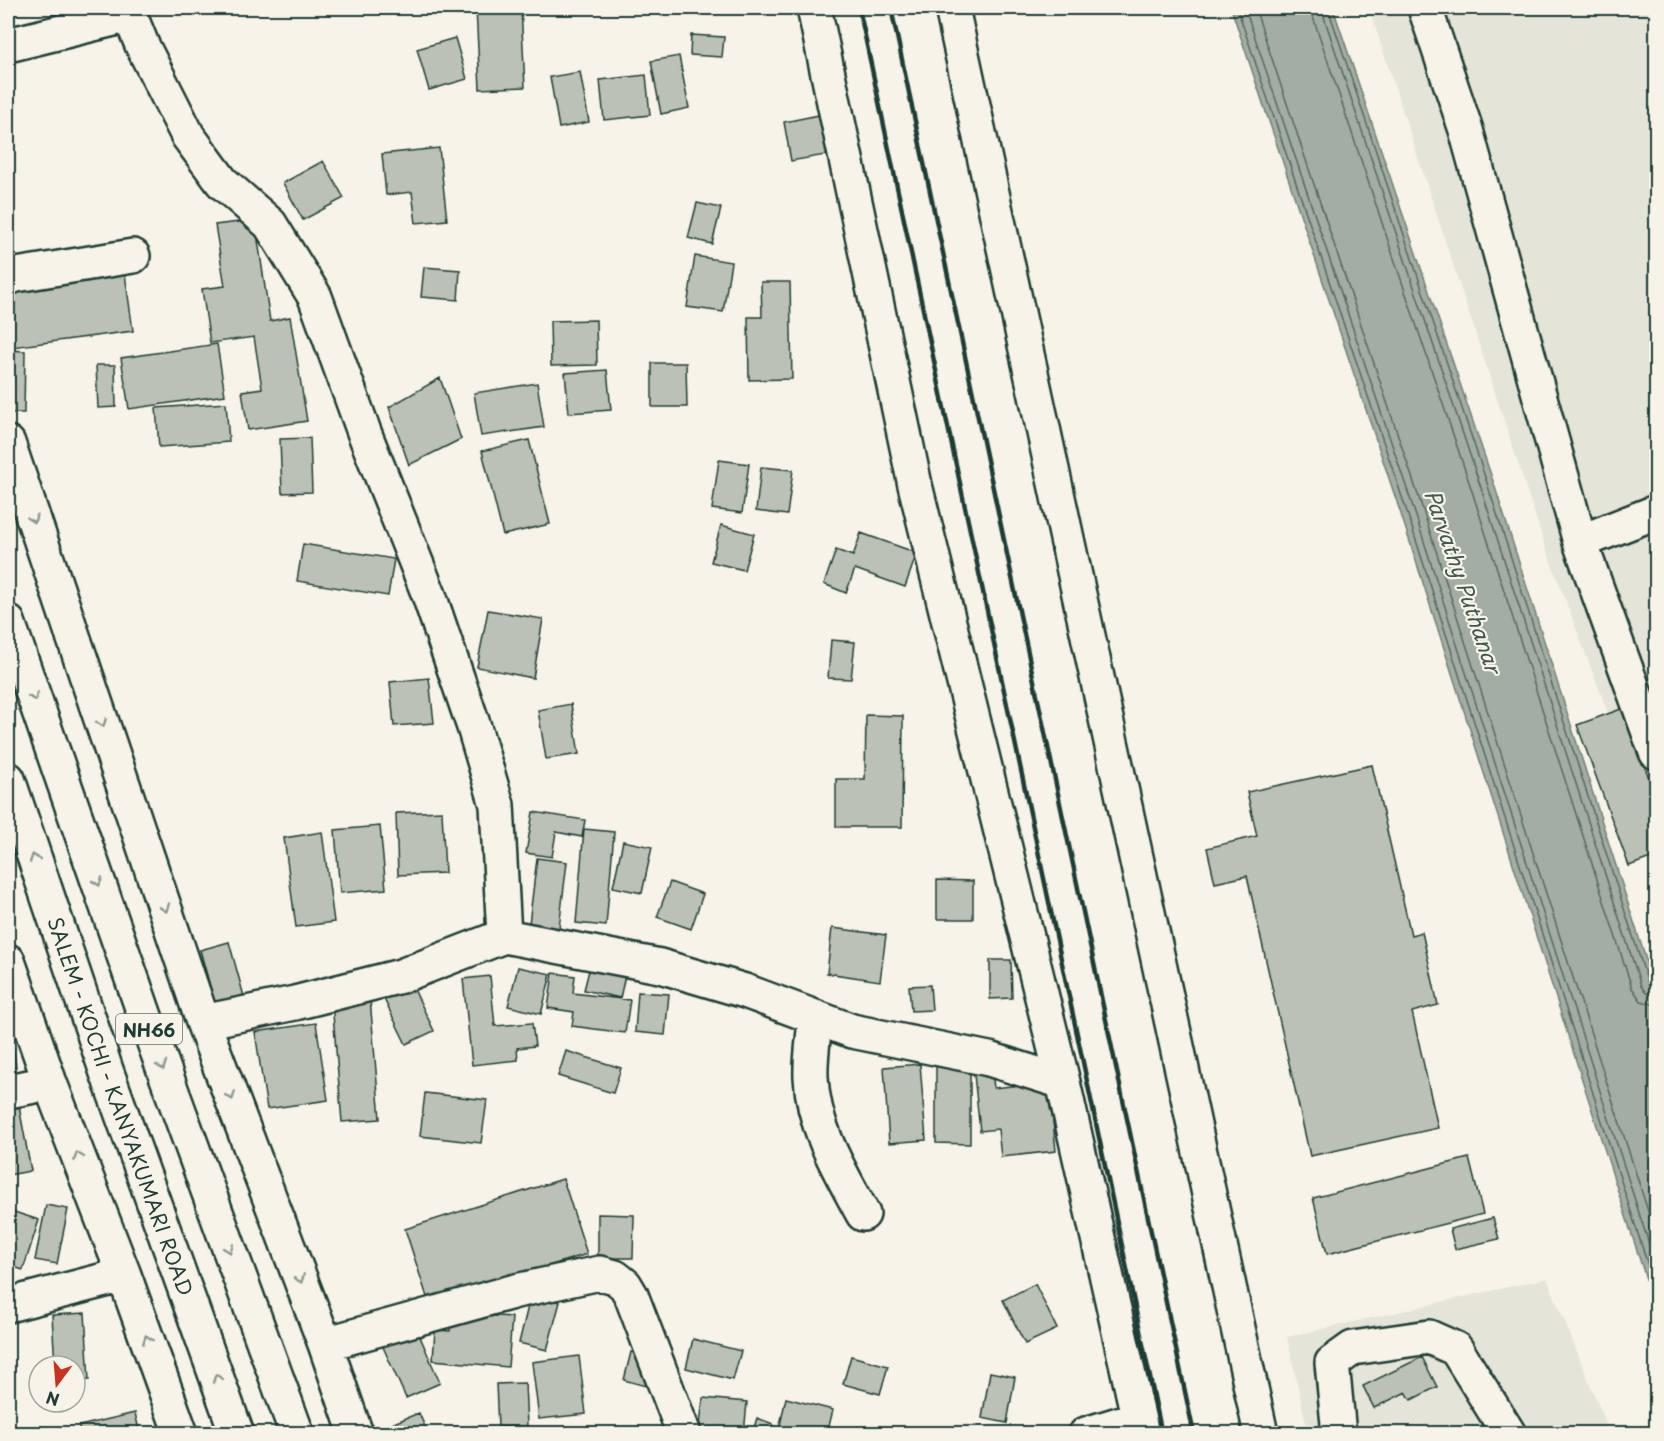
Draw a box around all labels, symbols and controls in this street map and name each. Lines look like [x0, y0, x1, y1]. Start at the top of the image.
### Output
water label: Parvathy Puthanar [1418, 485, 1511, 680]
one-way arrow [26, 513, 38, 524]
one-way arrow [26, 691, 39, 702]
one-way arrow [95, 717, 108, 728]
one-way arrow [29, 853, 42, 864]
one-way arrow [90, 876, 103, 886]
one-way arrow [157, 902, 170, 913]
street label: SALEM - KOCHI - KANYAKUMARI ROAD [40, 913, 201, 1300]
road number: NH66 [116, 1014, 182, 1044]
one-way arrow [155, 1060, 168, 1070]
one-way arrow [224, 1091, 237, 1101]
one-way arrow [73, 1151, 86, 1162]
one-way arrow [222, 1243, 235, 1254]
one-way arrow [293, 1273, 306, 1284]
one-way arrow [142, 1334, 155, 1345]
north arrow [27, 1354, 87, 1414]
one-way arrow [212, 1374, 225, 1384]
text: N [43, 1386, 62, 1413]

